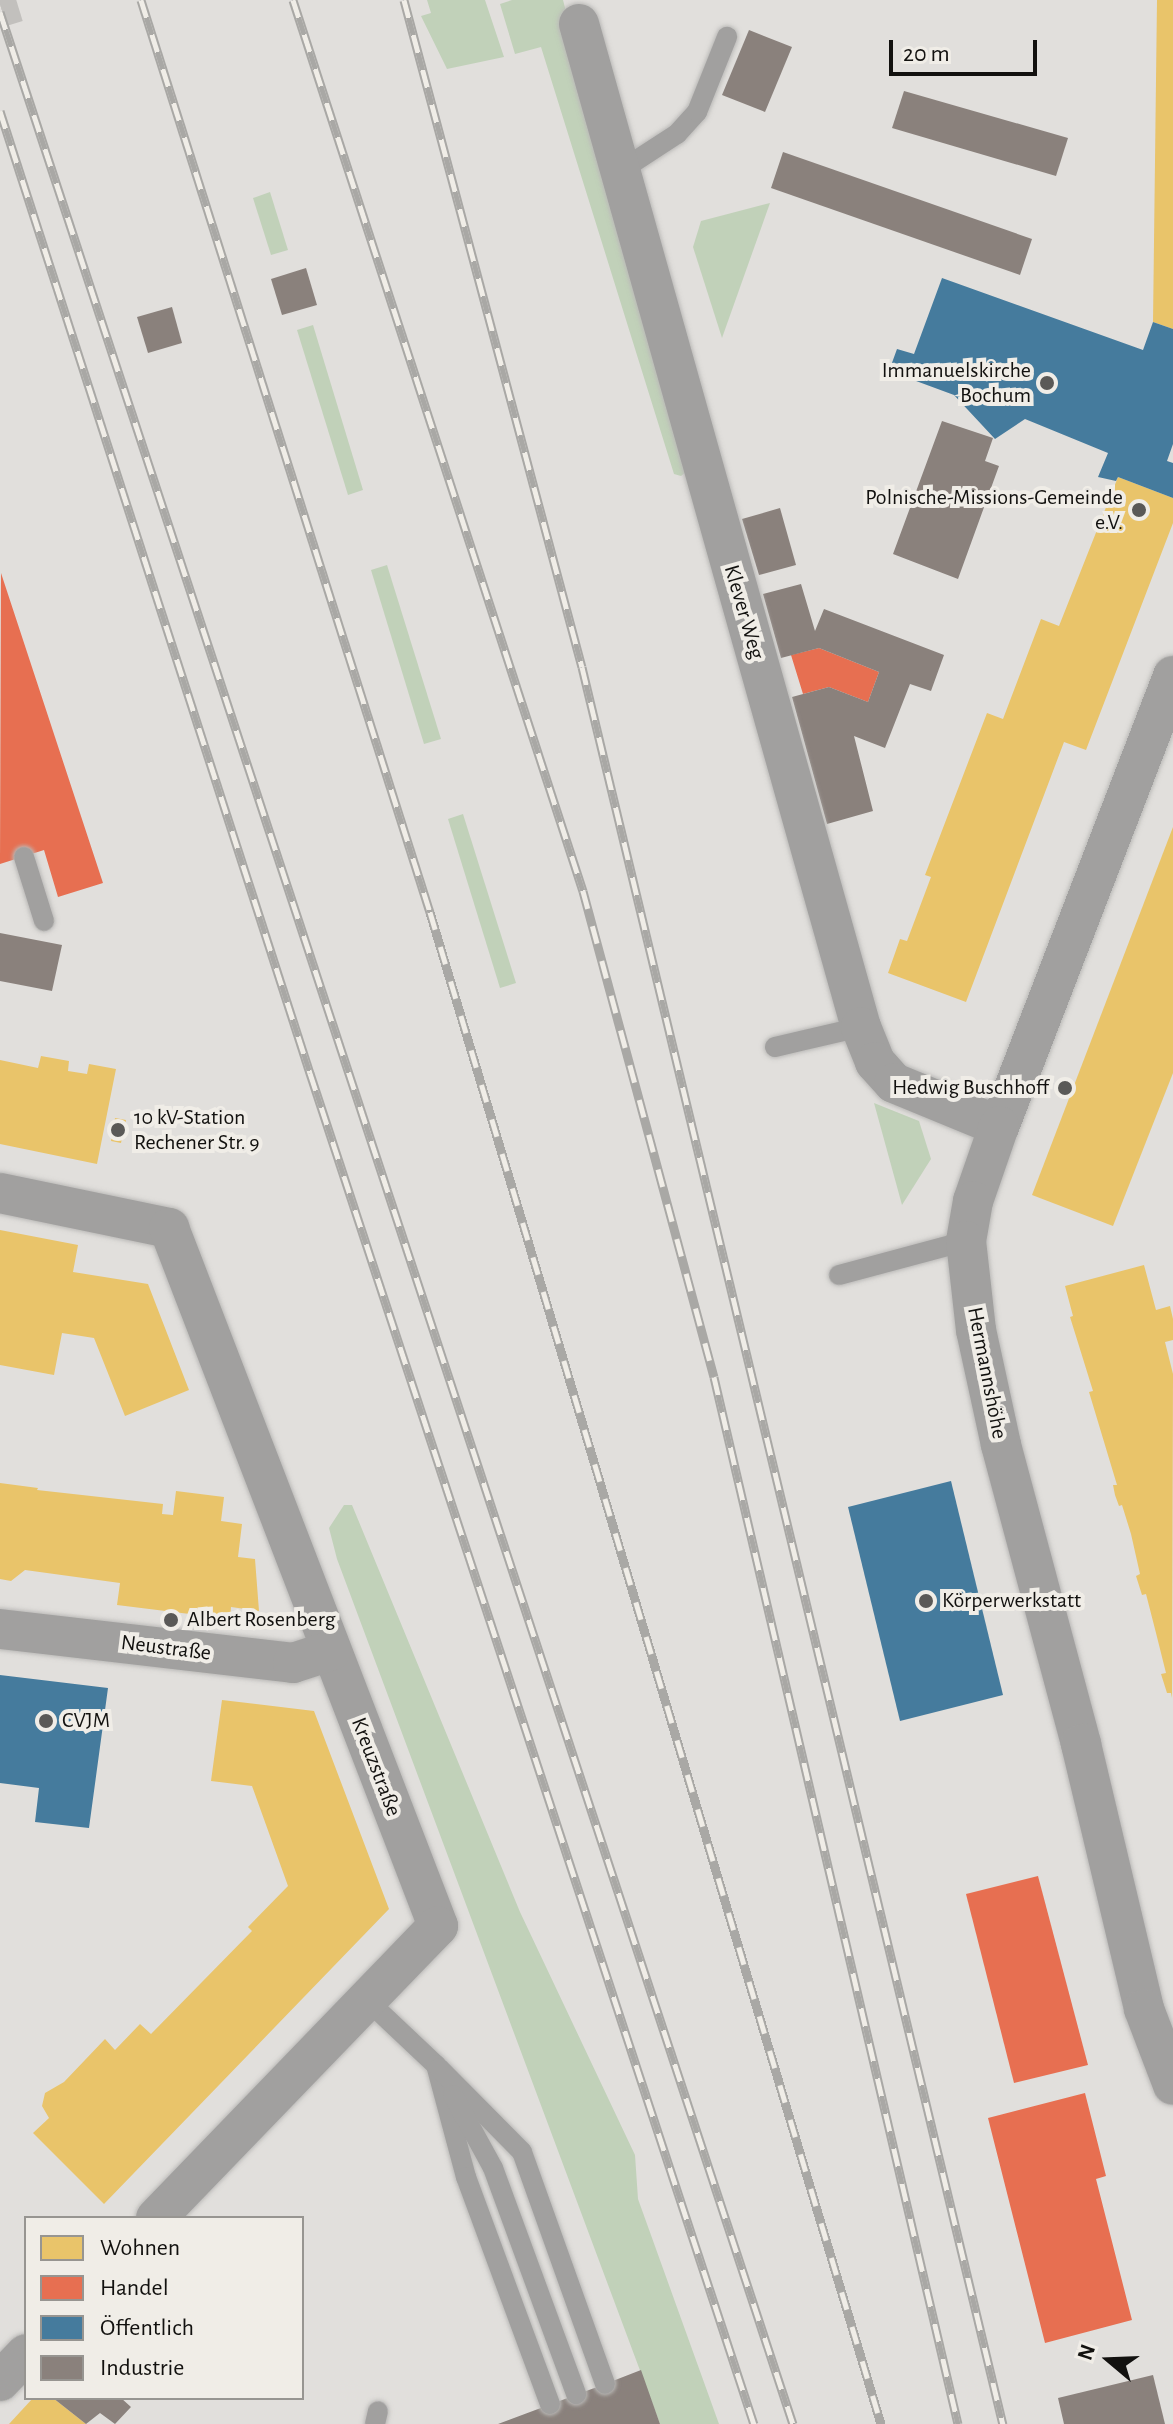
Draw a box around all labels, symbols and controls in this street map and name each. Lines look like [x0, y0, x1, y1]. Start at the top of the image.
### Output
scale bar [893, 24, 1041, 74]
text: 20 m [903, 42, 950, 66]
place label: Immanuelskirche Bochum [882, 357, 1031, 408]
marker: Immanuelskirche Bochum [1038, 374, 1056, 392]
place label: Polnische-Missions-Gemeinde e.V. [865, 484, 1123, 536]
marker: Polnische-Missions-Gemeinde e.V. [1130, 501, 1148, 519]
street label: Klever Weg [718, 562, 770, 662]
place label: Hedwig Buschhoff [892, 1075, 1049, 1101]
marker: Hedwig Buschhoff [1056, 1079, 1074, 1097]
place label: 10 kV-Station Rechener Str. 9 [134, 1104, 260, 1156]
marker: 10 kV-Station Rechener Str. 9 [109, 1121, 127, 1139]
street label: Hermannshöhe [961, 1305, 1013, 1441]
place label: Körperwerkstatt [942, 1588, 1081, 1614]
marker: Körperwerkstatt [917, 1592, 935, 1610]
place label: Albert Rosenberg [187, 1607, 335, 1633]
marker: Albert Rosenberg [162, 1611, 180, 1629]
street label: Neustraße [119, 1629, 213, 1667]
place label: CVJM [62, 1708, 110, 1734]
marker: CVJM [37, 1712, 55, 1730]
street label: Kreuzstraße [345, 1714, 407, 1820]
legend [24, 2216, 304, 2400]
text: Wohnen [100, 2236, 180, 2260]
text: Handel [100, 2276, 169, 2300]
text: Öffentlich [100, 2316, 194, 2340]
north arrow [1069, 2320, 1149, 2400]
text: N [1073, 2341, 1099, 2363]
text: Industrie [100, 2356, 184, 2380]

